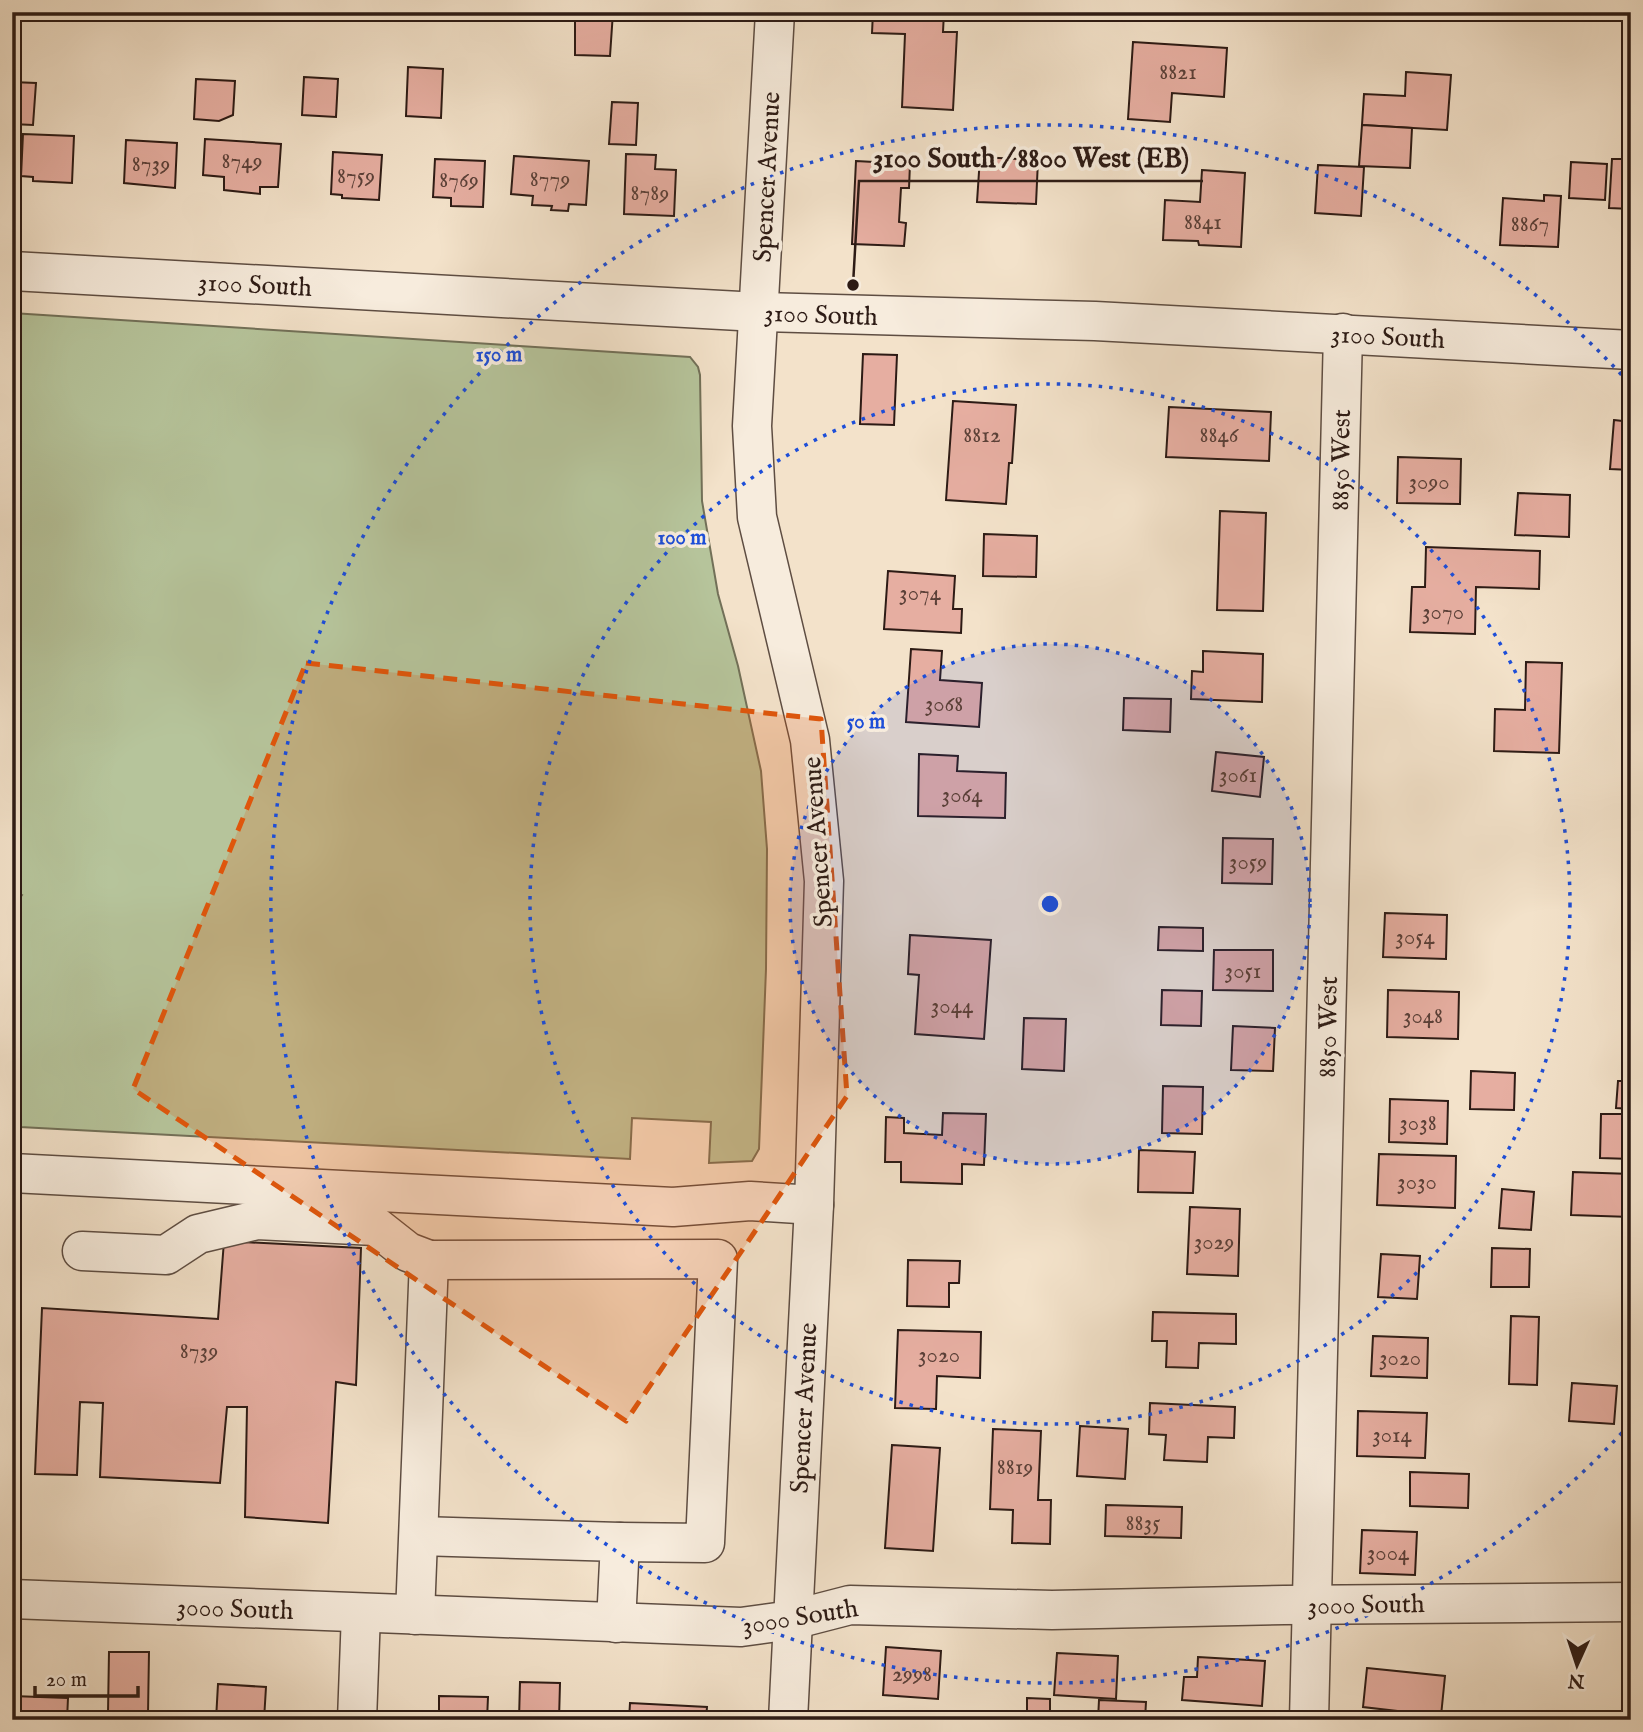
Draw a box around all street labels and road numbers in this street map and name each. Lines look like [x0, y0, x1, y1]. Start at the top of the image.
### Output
street label: Spencer Avenue [747, 91, 788, 263]
street label: 3100 South [197, 266, 313, 305]
street label: 3100 South [763, 297, 879, 334]
street label: 3100 South [1330, 318, 1446, 357]
street label: 8850 West [1324, 409, 1359, 511]
street label: Spencer Avenue [796, 755, 841, 928]
street label: 8850 West [1311, 976, 1346, 1078]
street label: Spencer Avenue [784, 1322, 825, 1494]
street label: 3000 South [1307, 1588, 1425, 1623]
street label: 3000 South [176, 1591, 294, 1628]
street label: 3000 South [740, 1592, 861, 1643]

